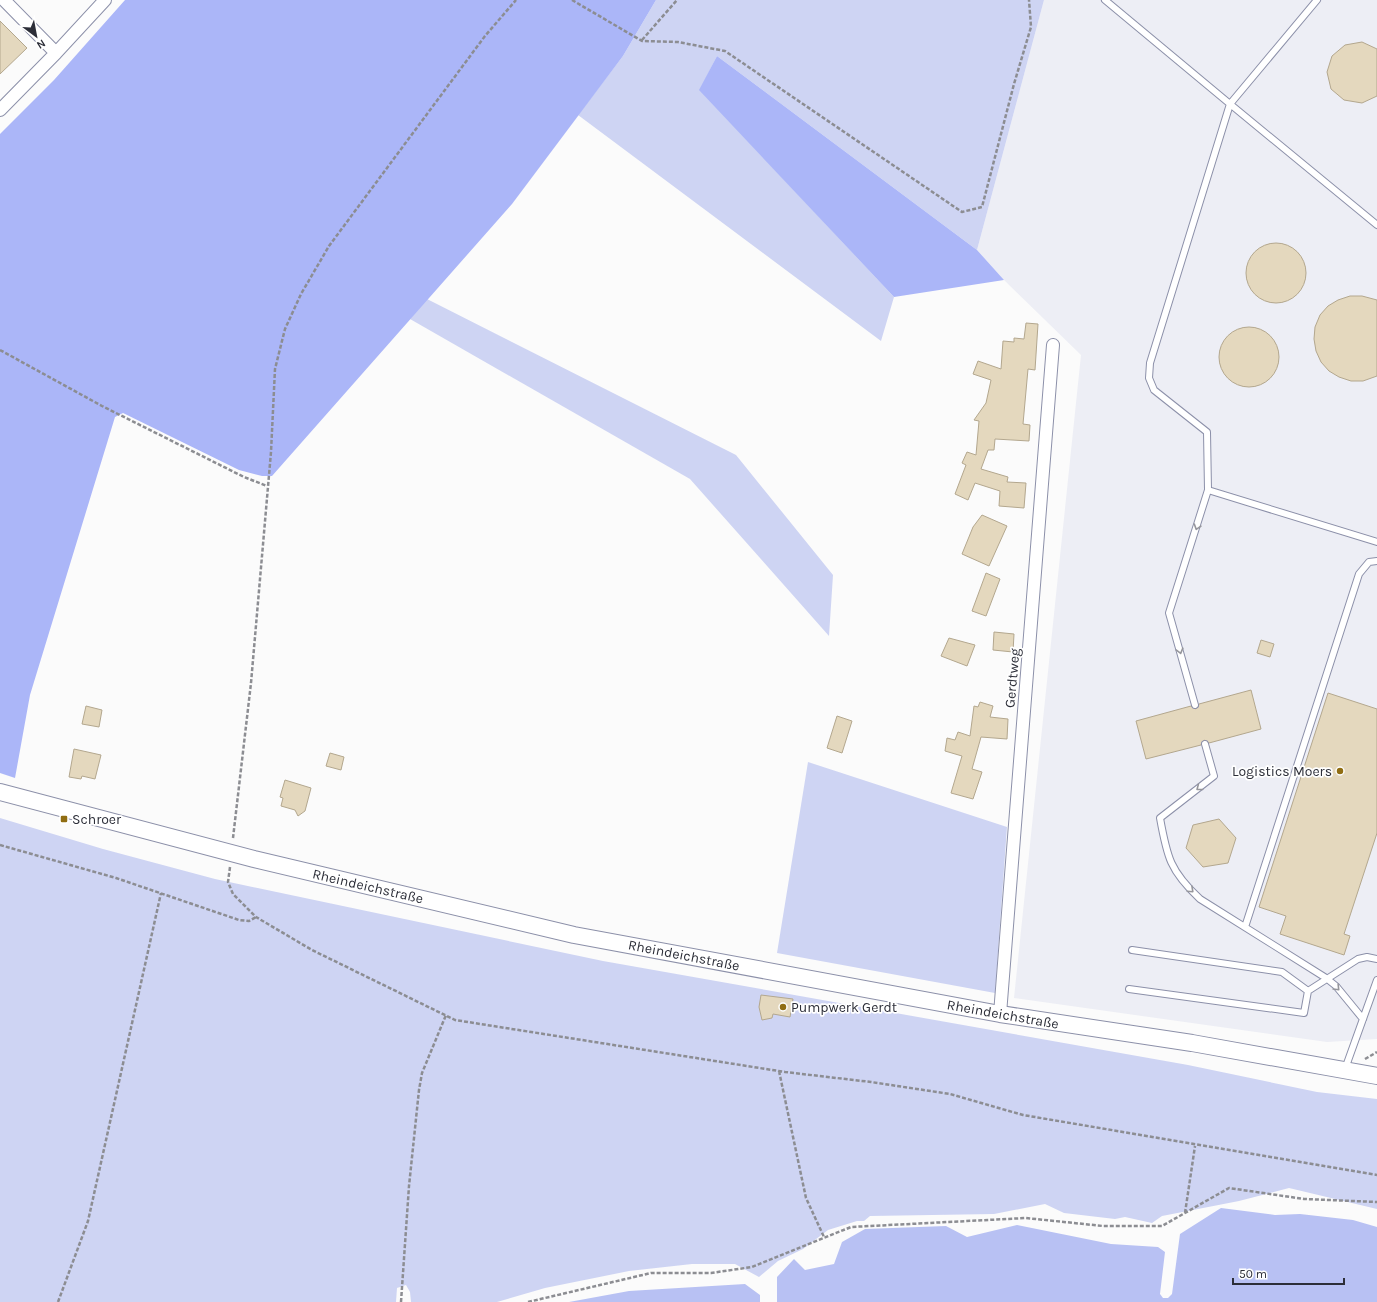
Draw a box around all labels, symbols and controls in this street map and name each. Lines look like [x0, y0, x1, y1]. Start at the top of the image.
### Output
north arrow [16, 16, 56, 56]
text: N [34, 36, 48, 52]
one-way arrow [1193, 523, 1201, 530]
street label: Gerdtweg [1001, 647, 1024, 709]
one-way arrow [1175, 648, 1184, 655]
place label: Logistics Moers [1232, 763, 1332, 780]
marker: Logistics Moers [1335, 766, 1345, 776]
one-way arrow [1196, 783, 1203, 790]
place label: Schroer [72, 811, 122, 828]
marker: Schroer [59, 814, 69, 824]
street label: Rheindeichstraße [311, 865, 425, 908]
one-way arrow [1186, 886, 1194, 893]
street label: Rheindeichstraße [627, 936, 741, 975]
one-way arrow [1332, 983, 1340, 991]
street label: Rheindeichstraße [946, 996, 1060, 1033]
place label: Pumpwerk Gerdt [791, 999, 897, 1016]
marker: Pumpwerk Gerdt [778, 1002, 788, 1012]
scale bar [1233, 1260, 1344, 1286]
text: 50 m [1239, 1267, 1267, 1281]

